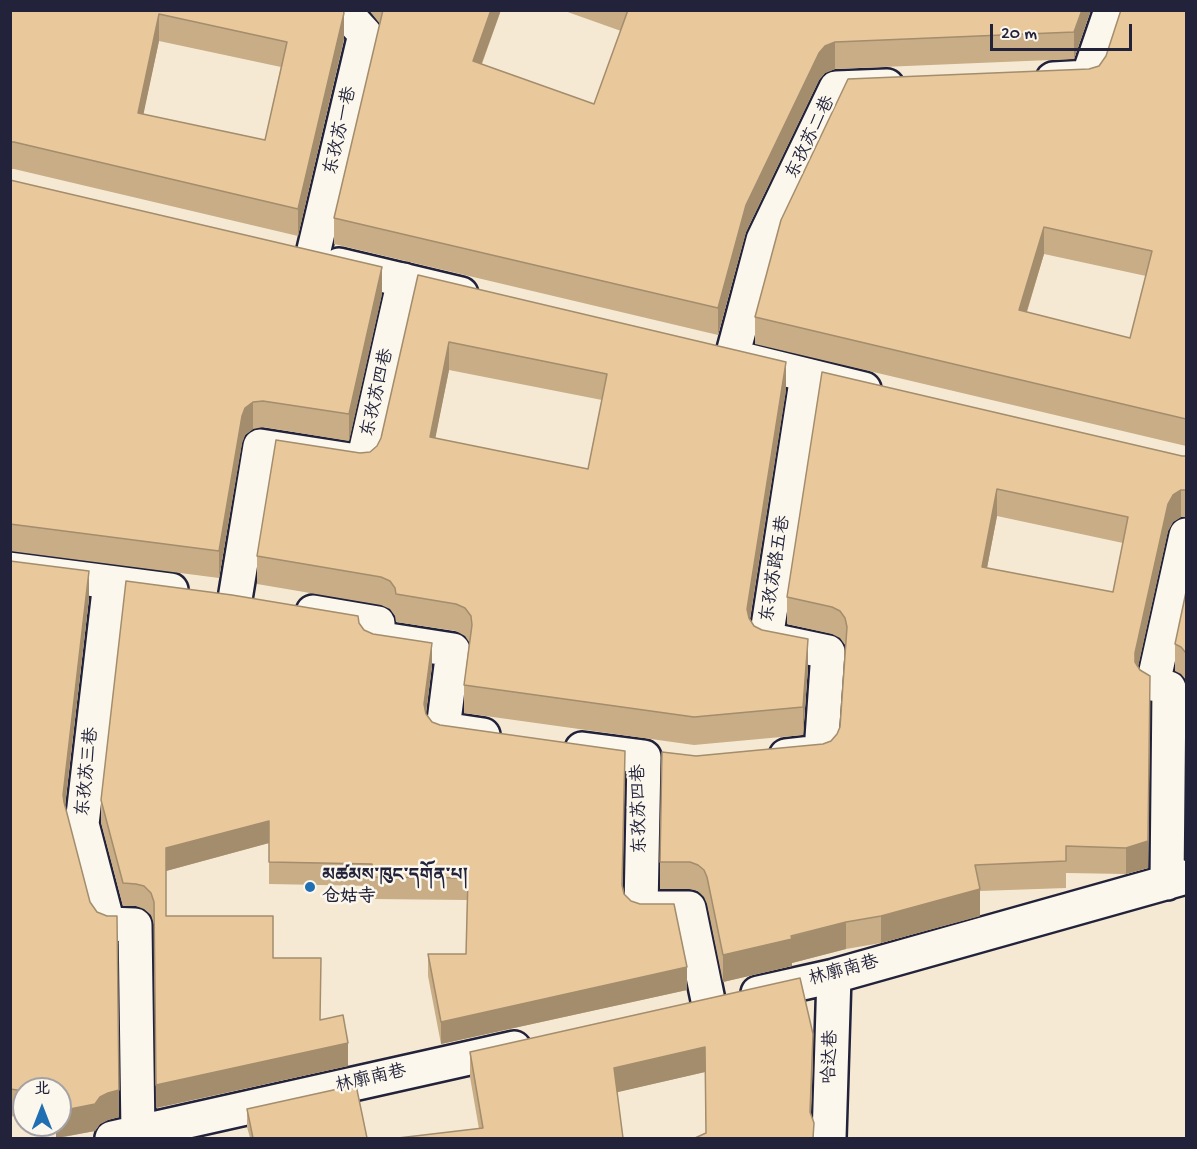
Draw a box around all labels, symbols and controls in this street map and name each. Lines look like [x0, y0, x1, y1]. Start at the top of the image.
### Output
scale bar [993, 12, 1136, 50]
text: 20 m [1001, 24, 1037, 45]
street label: 东孜苏一巷 [321, 85, 363, 177]
street label: 东孜苏二巷 [783, 93, 841, 183]
street label: 东孜苏四巷 [358, 347, 400, 439]
street label: 东孜苏路五巷 [758, 514, 796, 624]
street label: 东孜苏三巷 [74, 726, 104, 818]
street label: 东孜苏四巷 [629, 764, 653, 854]
place label: མཚམས་ཁུང་དགོན་པ། 仓姑寺 [322, 866, 468, 908]
marker: མཚམས་ཁུང་དགོན་པ། 仓姑寺 [303, 880, 317, 894]
street label: 林廓南巷 [806, 952, 882, 992]
street label: 哈达巷 [820, 1030, 844, 1084]
street label: 林廓南巷 [333, 1061, 409, 1099]
north arrow [12, 1077, 72, 1137]
text: 北 [34, 1081, 50, 1100]

